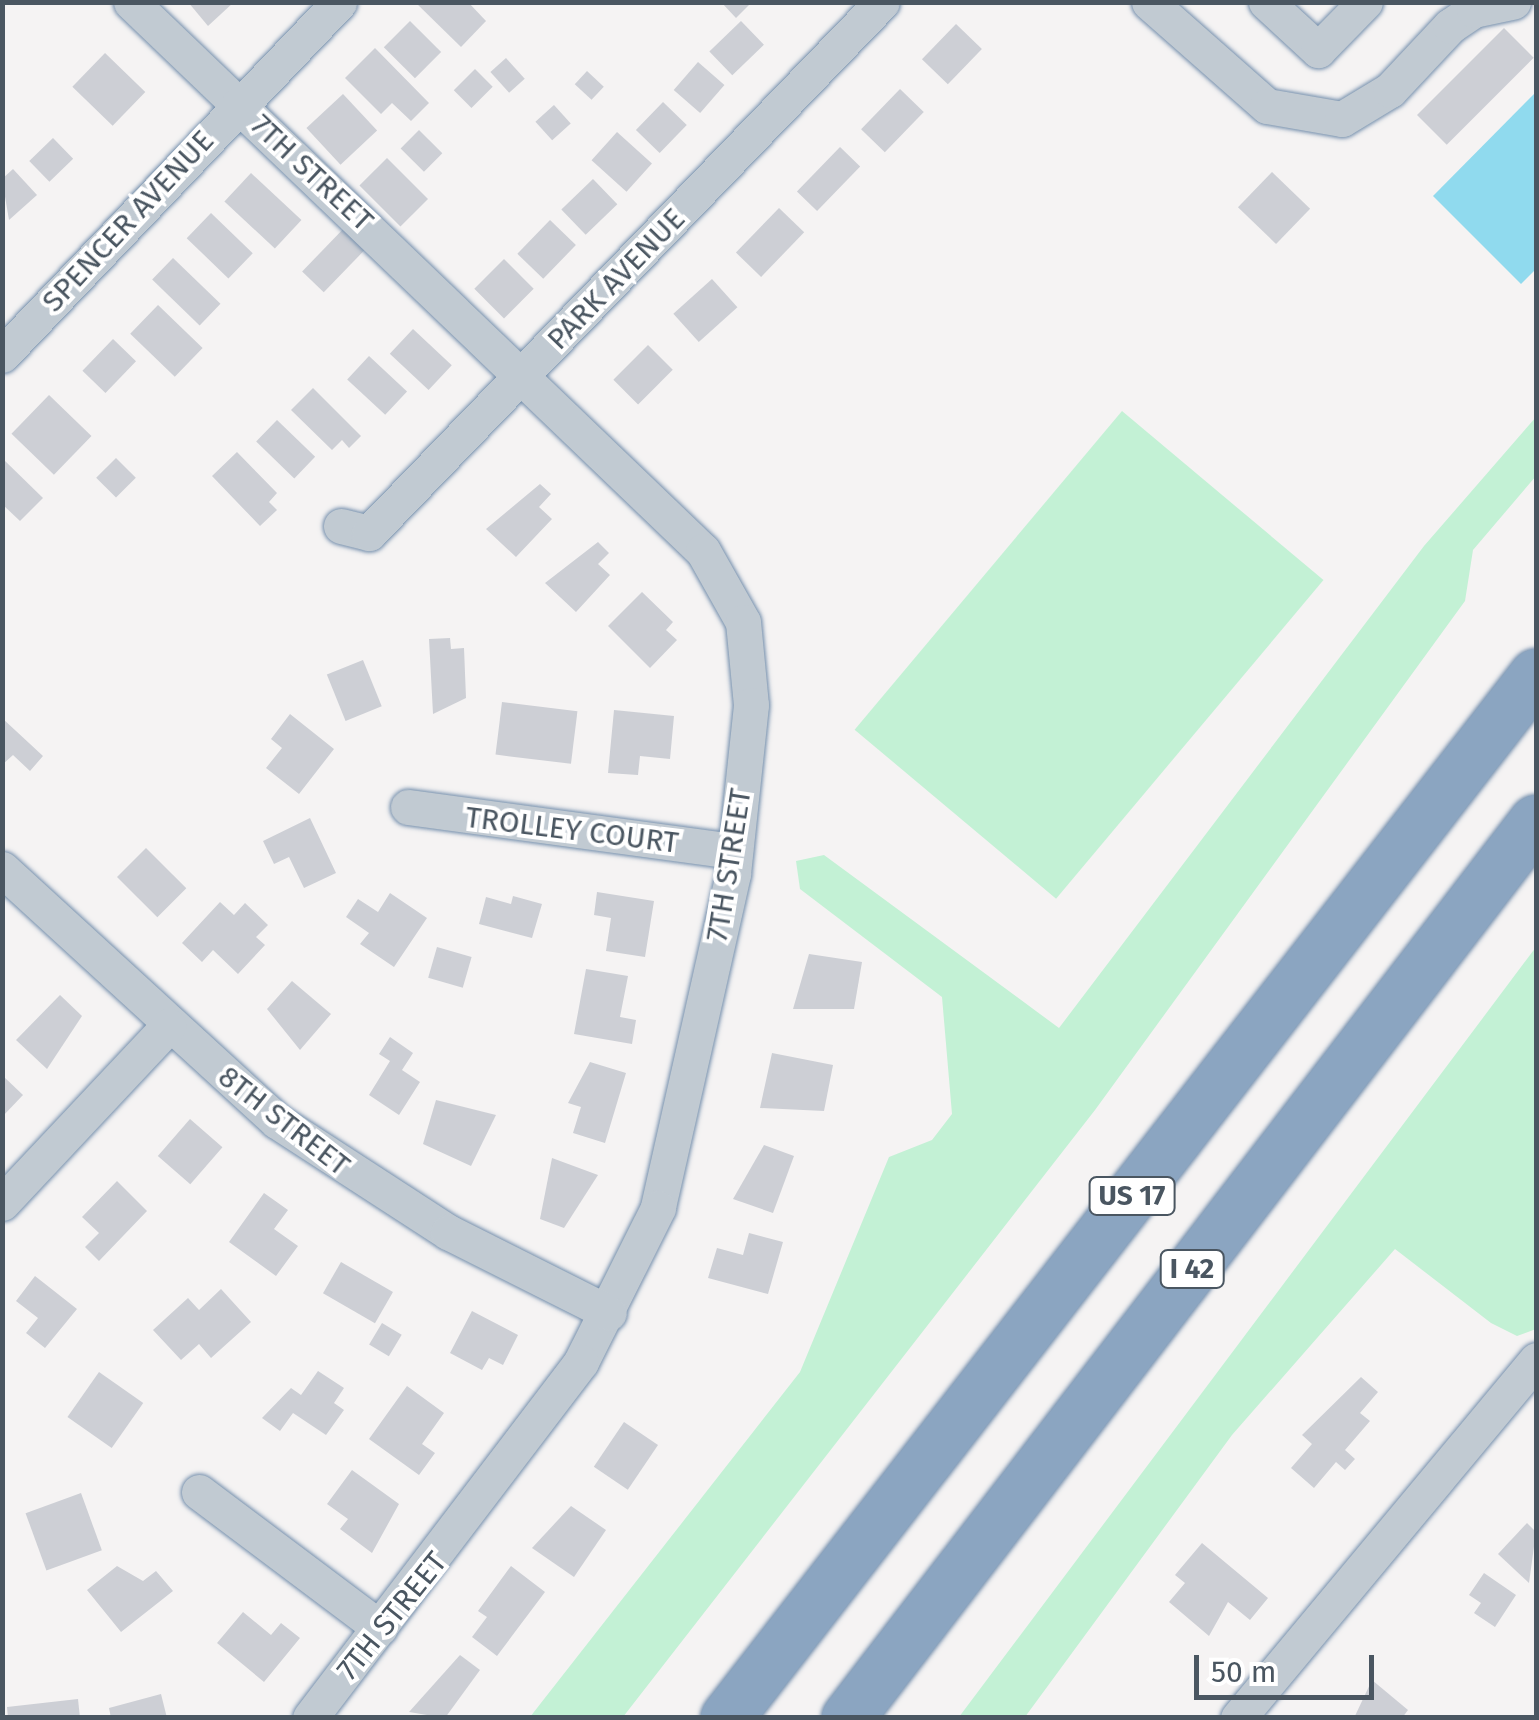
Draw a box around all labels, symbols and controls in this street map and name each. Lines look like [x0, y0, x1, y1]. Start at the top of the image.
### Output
street label: 7TH STREET [243, 107, 381, 239]
street label: SPENCER AVENUE [35, 123, 221, 319]
street label: PARK AVENUE [540, 201, 692, 357]
street label: 7TH STREET [699, 786, 759, 944]
street label: TROLLEY COURT [463, 799, 681, 861]
street label: 8TH STREET [211, 1059, 357, 1183]
road number: US 17 [1087, 1173, 1177, 1219]
road number: I 42 [1160, 1246, 1224, 1292]
street label: 7TH STREET [330, 1545, 454, 1687]
scale bar [1199, 1635, 1379, 1697]
text: 50 m [1211, 1654, 1276, 1690]

